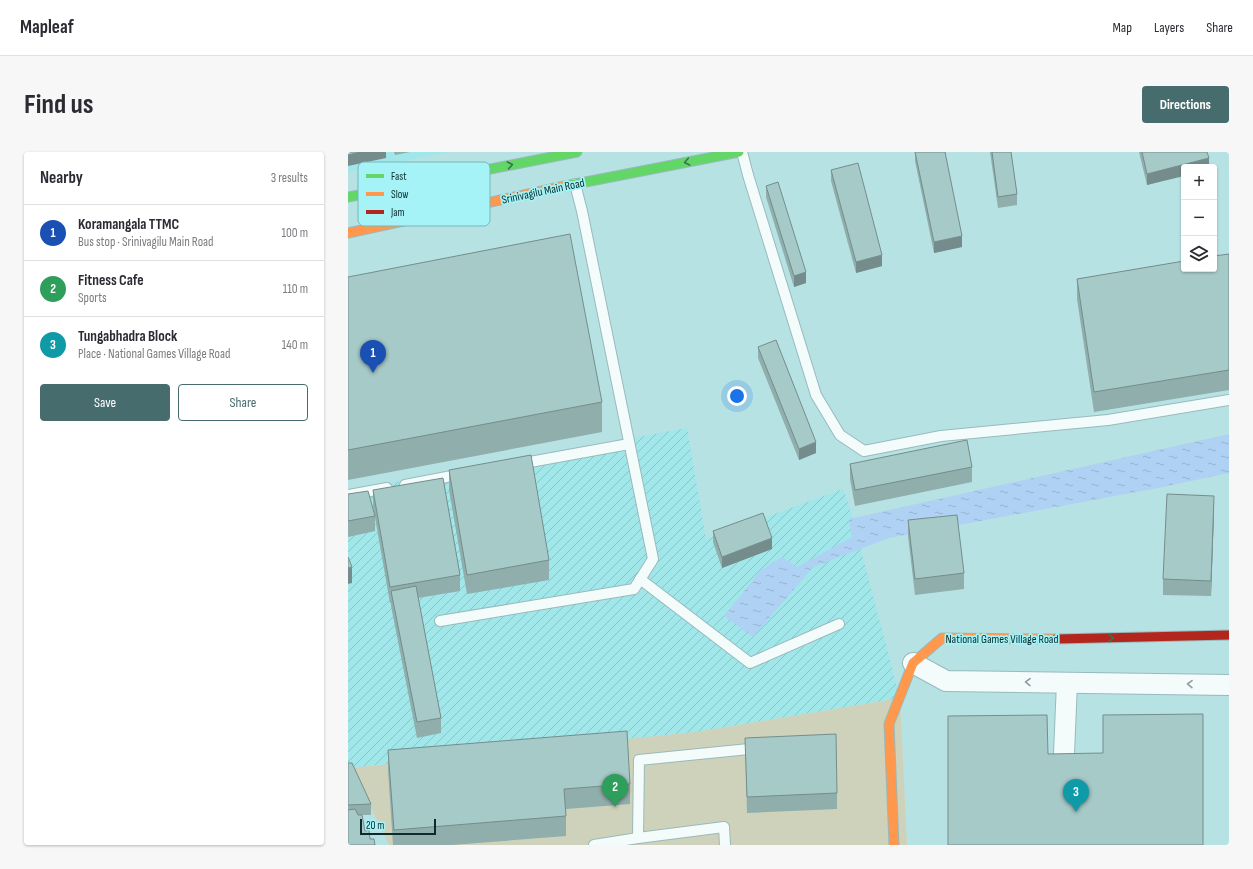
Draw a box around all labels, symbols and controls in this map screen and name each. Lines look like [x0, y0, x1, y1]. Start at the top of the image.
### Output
text: Mapleaf [20, 16, 74, 39]
text: Map [1112, 19, 1132, 36]
text: Layers [1154, 19, 1184, 36]
text: Share [1206, 19, 1233, 36]
button: Directions [1142, 86, 1229, 123]
text: Find us [24, 88, 93, 121]
one-way arrow [684, 158, 690, 166]
legend [358, 162, 490, 226]
one-way arrow [507, 162, 513, 170]
map controls [1181, 164, 1217, 272]
button: + [1181, 164, 1217, 200]
text: Nearby [40, 168, 83, 188]
text: 3 results [271, 170, 308, 186]
text: Fast [391, 170, 407, 183]
street label: Srinivagilu Main Road [500, 175, 586, 208]
text: Slow [391, 188, 408, 201]
button: − [1181, 200, 1217, 236]
text: Jam [390, 206, 405, 219]
text: Koramangala TTMC [78, 215, 179, 234]
text: 1 [50, 225, 56, 241]
text: 100 m [281, 225, 308, 241]
text: Bus stop · Srinivagilu Main Road [78, 234, 213, 250]
button: layers [1181, 236, 1217, 272]
text: Fitness Cafe [78, 271, 144, 290]
text: 2 [50, 281, 56, 297]
text: 110 m [283, 281, 308, 297]
text: Sports [78, 290, 107, 306]
text: Tungabhadra Block [78, 327, 177, 346]
text: 3 [50, 337, 56, 353]
text: 140 m [282, 337, 308, 353]
pin: 1 [360, 340, 386, 373]
text: Place · National Games Village Road [78, 346, 230, 362]
button: Save [40, 384, 170, 421]
button: Share [178, 384, 308, 421]
your location [727, 386, 747, 406]
street label: National Games Village Road [946, 632, 1058, 647]
one-way arrow [1108, 634, 1114, 642]
one-way arrow [1025, 678, 1031, 686]
one-way arrow [1187, 680, 1193, 688]
pin: 2 [602, 774, 628, 807]
pin: 3 [1063, 779, 1089, 812]
scale bar [360, 817, 436, 836]
text: 20 m [366, 819, 384, 832]

